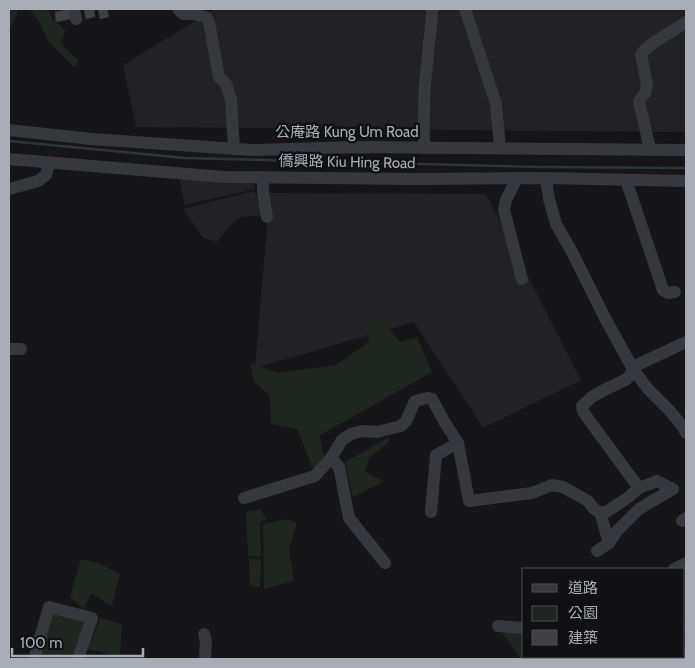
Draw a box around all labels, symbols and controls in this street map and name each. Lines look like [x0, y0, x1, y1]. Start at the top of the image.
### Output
street label: 公庵路 Kung Um Road [275, 123, 419, 141]
street label: 僑興路 Kiu Hing Road [278, 152, 416, 172]
legend [522, 568, 685, 658]
text: 道路 [568, 579, 598, 597]
text: 公園 [568, 604, 598, 622]
scale bar [12, 626, 144, 658]
text: 建築 [568, 629, 598, 647]
text: 100 m [20, 634, 62, 652]

